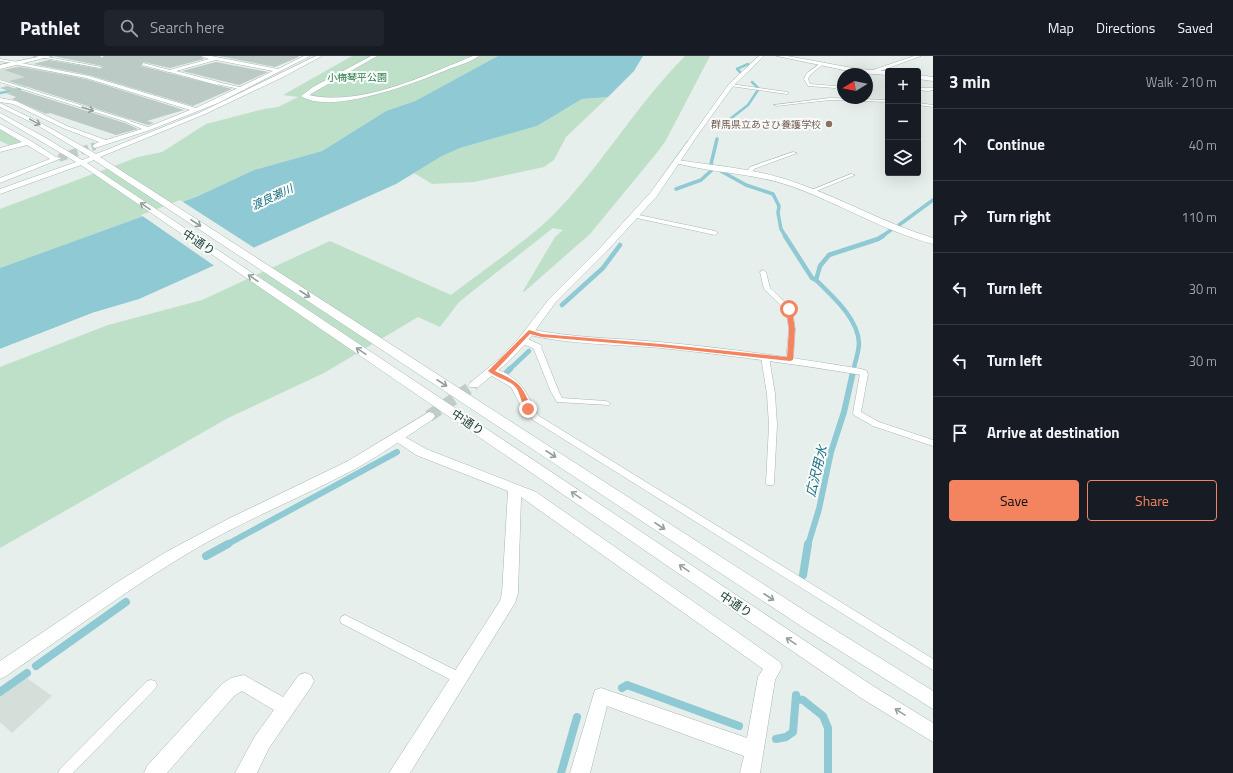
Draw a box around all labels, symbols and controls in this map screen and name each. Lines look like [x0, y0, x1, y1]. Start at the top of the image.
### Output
search box [104, 10, 384, 46]
text: Pathlet [20, 13, 80, 42]
text: Search here [150, 16, 224, 39]
icon: search [118, 17, 140, 39]
text: Map [1048, 17, 1074, 38]
text: Directions [1096, 17, 1155, 38]
text: Saved [1177, 17, 1213, 38]
north arrow [837, 68, 873, 104]
map controls [885, 68, 921, 176]
button: + [885, 68, 921, 104]
text: 3 min [949, 69, 990, 95]
park label: 小梅琴平公園 [327, 70, 387, 85]
text: Walk · 210 m [1146, 72, 1217, 92]
button: − [885, 104, 921, 140]
one-way arrow [82, 106, 94, 114]
place label: 群馬県立あさひ養護学校 [711, 117, 821, 132]
one-way arrow [29, 119, 41, 126]
marker: 群馬県立あさひ養護学校 [824, 119, 834, 129]
text: Continue [987, 133, 1045, 156]
icon: ahead [949, 134, 971, 156]
text: 40 m [1189, 135, 1217, 155]
button: layers [885, 140, 921, 176]
water label: 渡良瀬川 [249, 180, 296, 214]
one-way arrow [140, 202, 151, 210]
text: Turn right [987, 205, 1051, 228]
icon: right [949, 206, 971, 228]
text: 110 m [1181, 207, 1217, 227]
one-way arrow [190, 219, 201, 227]
street label: 中通り [179, 224, 219, 260]
one-way arrow [248, 274, 259, 282]
text: Turn left [987, 277, 1042, 300]
icon: left [949, 278, 971, 300]
text: 30 m [1189, 279, 1217, 299]
one-way arrow [299, 290, 310, 298]
route start [780, 300, 798, 318]
one-way arrow [356, 347, 367, 355]
text: Turn left [987, 349, 1042, 372]
icon: left [949, 350, 971, 372]
text: 30 m [1189, 351, 1217, 371]
one-way arrow [436, 380, 448, 388]
route end [519, 400, 537, 418]
street label: 中通り [448, 404, 488, 440]
text: Arrive at destination [987, 421, 1120, 444]
icon: arrive [949, 422, 971, 444]
water label: 広沢用水 [800, 441, 832, 499]
one-way arrow [545, 451, 557, 459]
button: Save [949, 480, 1079, 521]
button: Share [1087, 480, 1217, 521]
one-way arrow [571, 491, 582, 499]
one-way arrow [654, 522, 666, 530]
one-way arrow [678, 564, 689, 572]
street label: 中通り [716, 586, 756, 622]
one-way arrow [763, 593, 774, 601]
one-way arrow [786, 637, 797, 645]
one-way arrow [894, 708, 906, 716]

